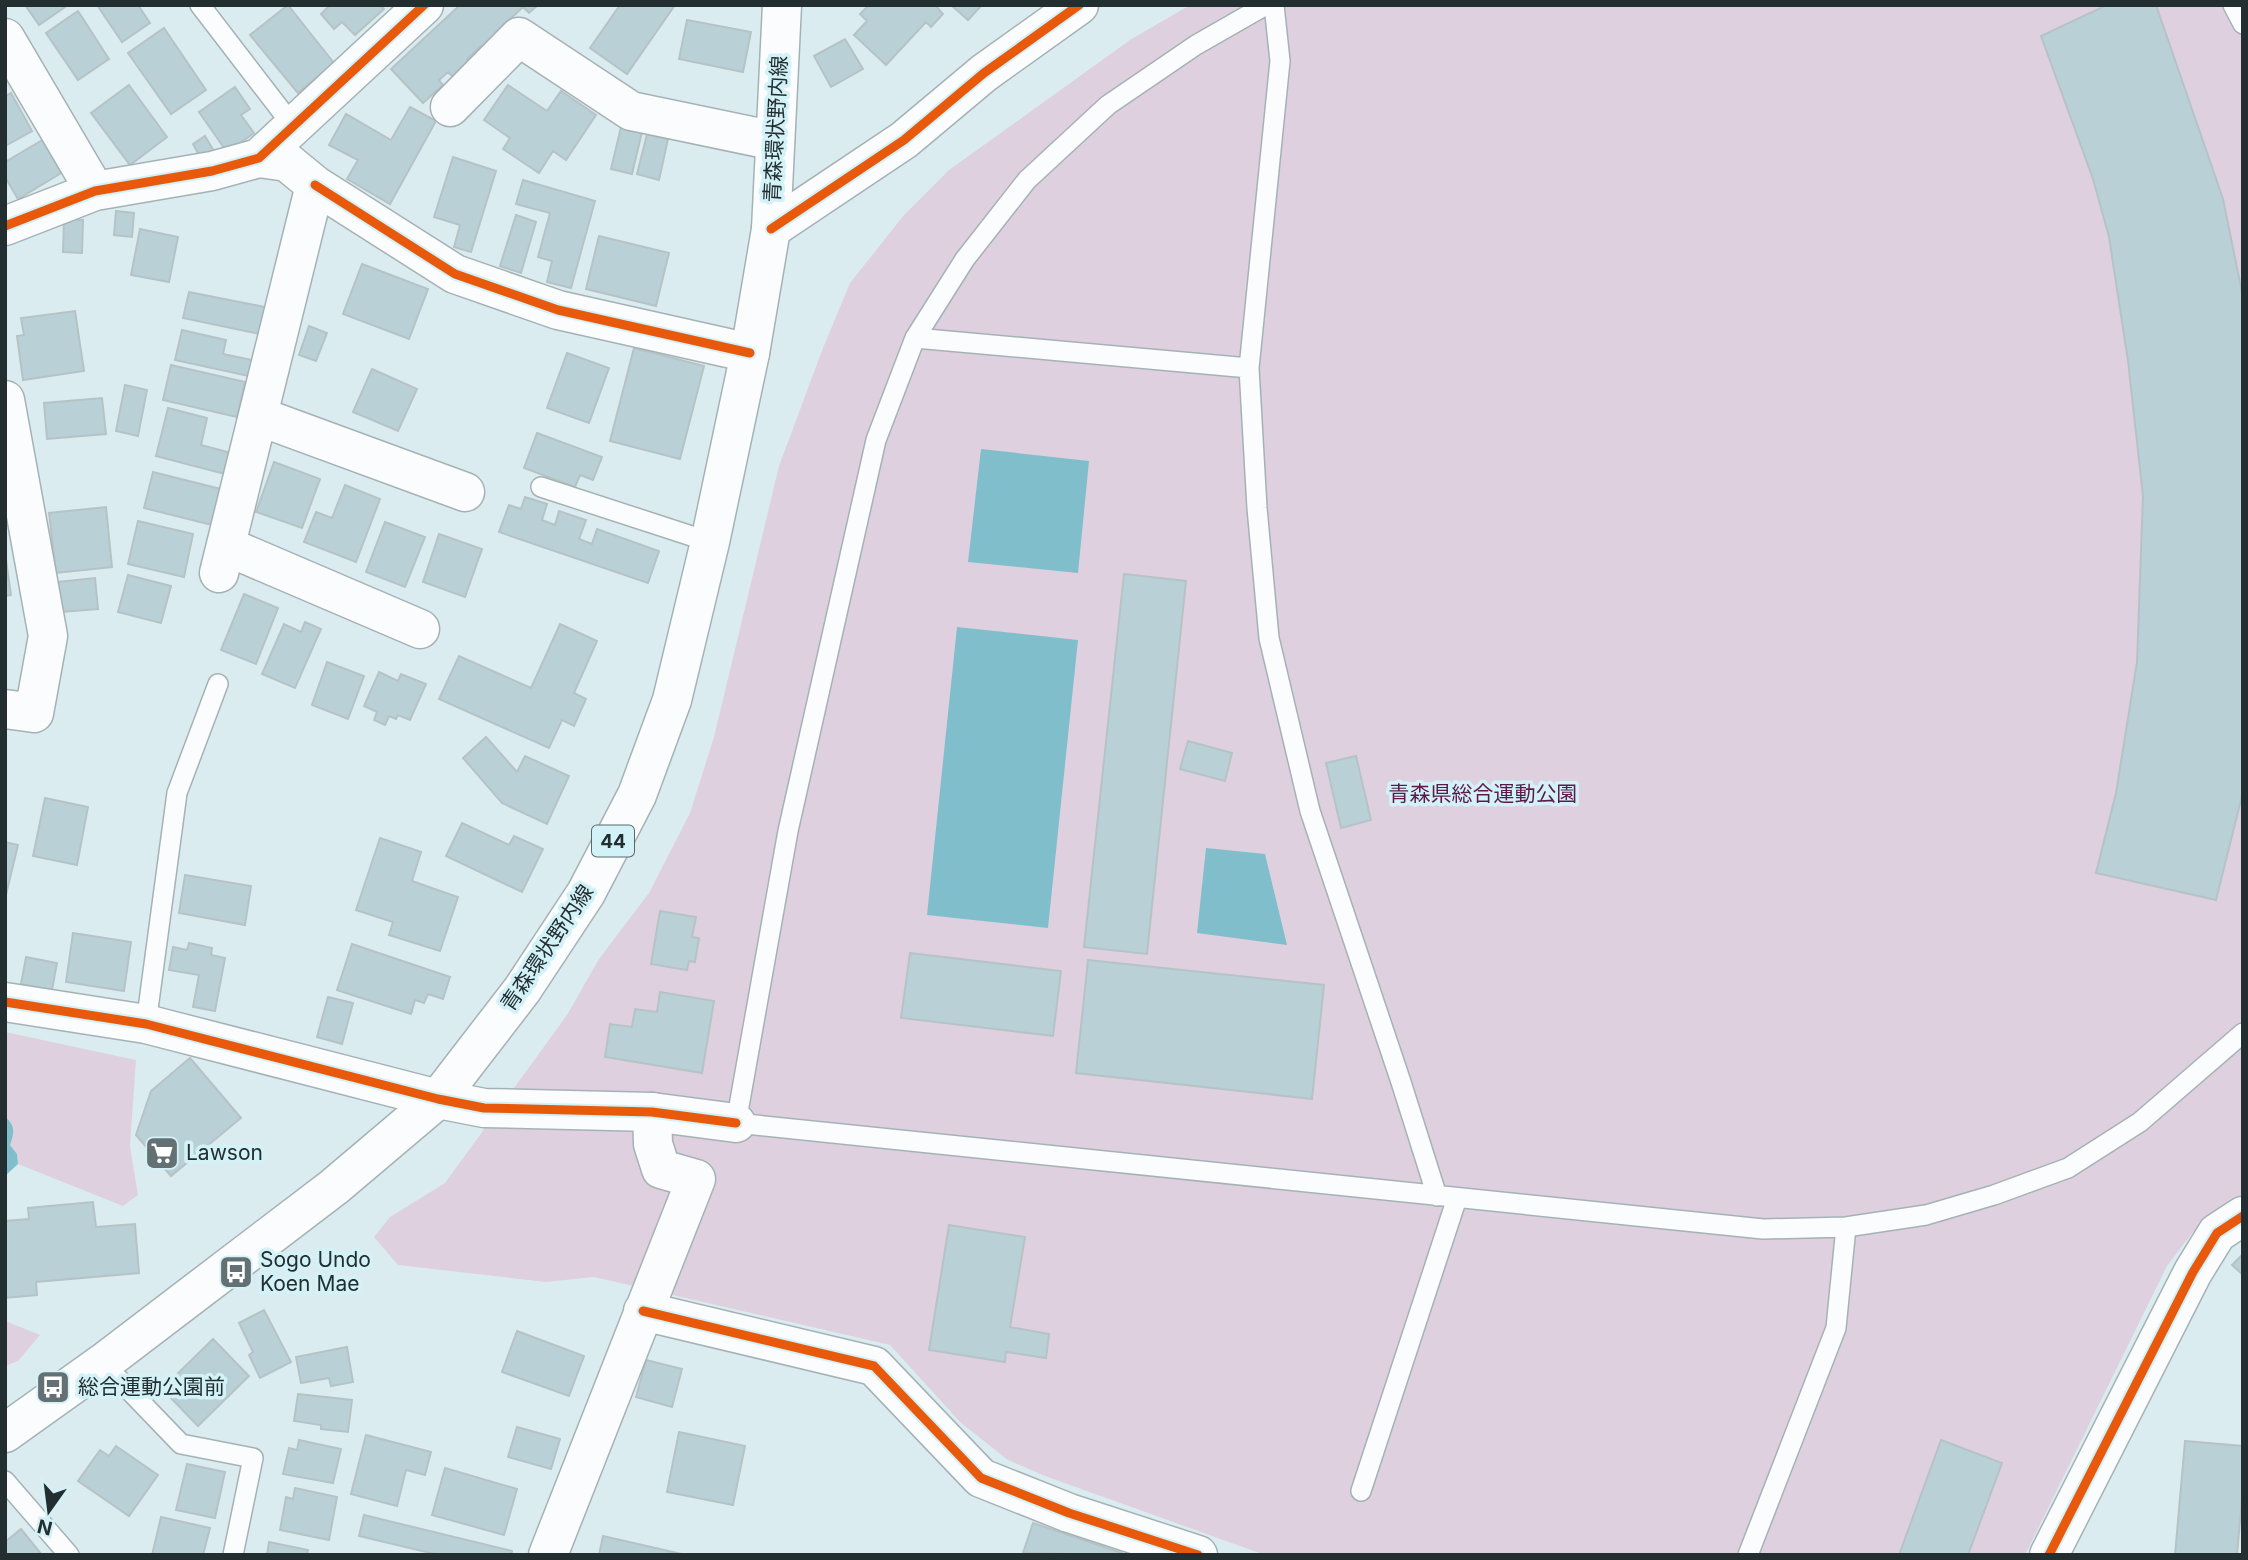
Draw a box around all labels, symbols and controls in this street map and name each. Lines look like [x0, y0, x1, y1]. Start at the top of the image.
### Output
street label: 青森環状野内線 [759, 55, 792, 203]
park label: 青森県総合運動公園 [1389, 781, 1578, 806]
road number: 44 [592, 826, 634, 856]
street label: 青森環状野内線 [495, 880, 598, 1016]
supermarket icon: Lawson [143, 1134, 181, 1172]
place label: Lawson [186, 1140, 263, 1165]
place label: Sogo Undo Koen Mae [260, 1247, 371, 1296]
bus stop icon: Sogo Undo Koen Mae [217, 1253, 255, 1291]
bus stop icon: 総合運動公園前 [34, 1368, 72, 1406]
place label: 総合運動公園前 [78, 1374, 225, 1399]
north arrow [14, 1476, 84, 1546]
text: N [35, 1514, 55, 1540]

